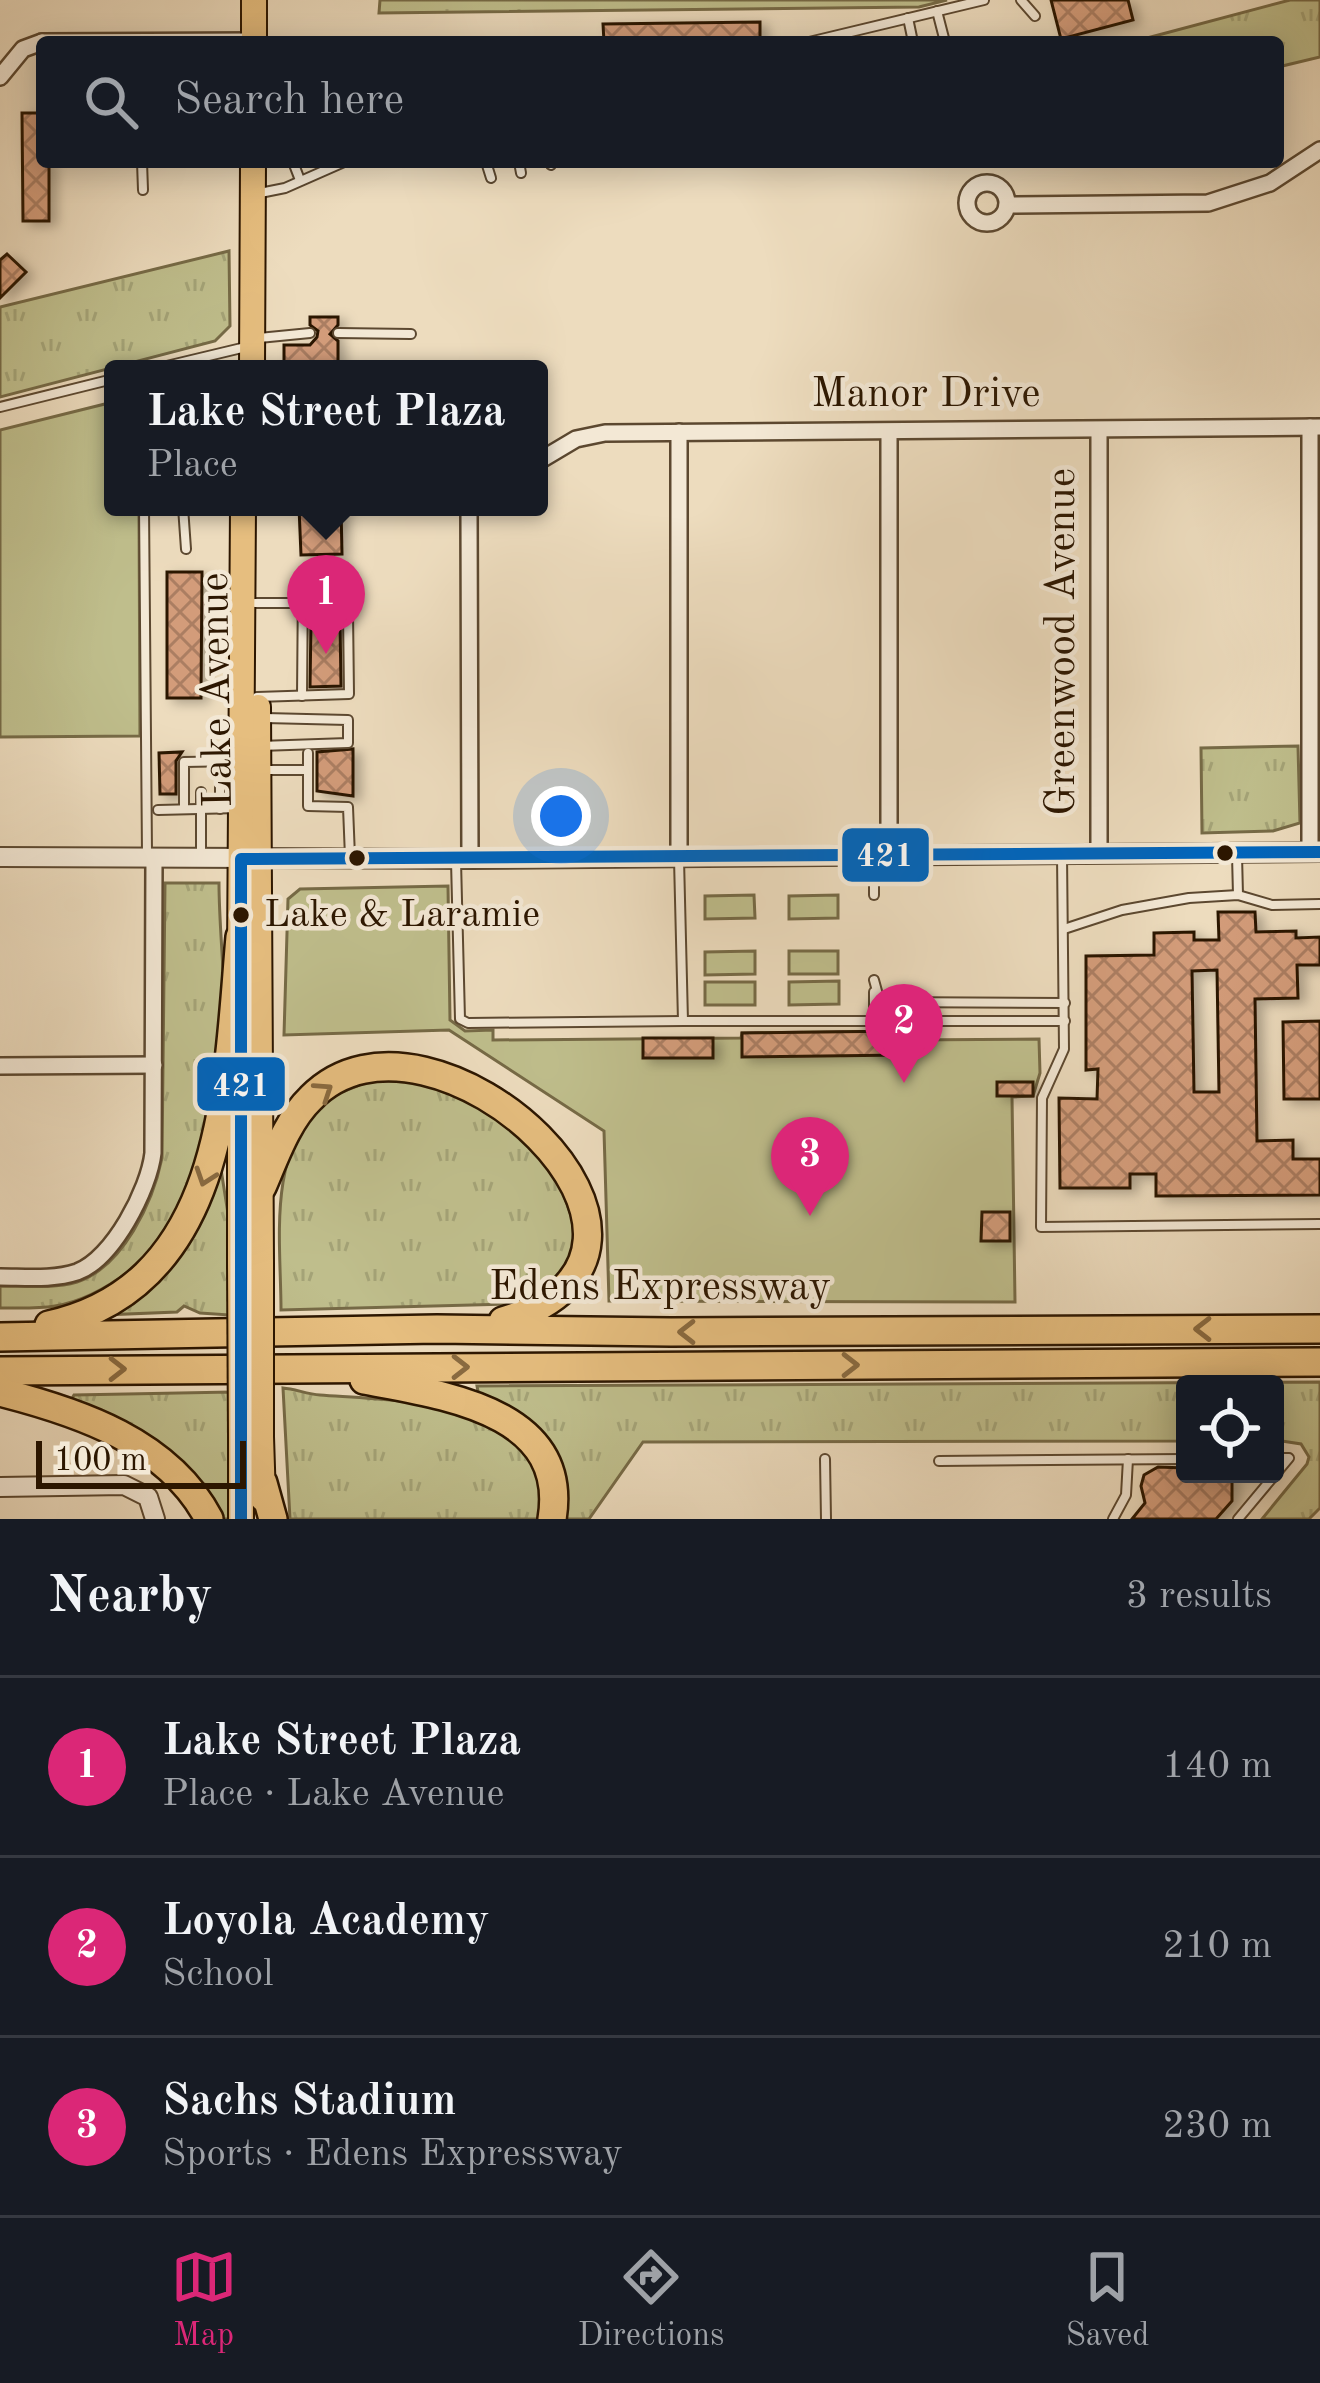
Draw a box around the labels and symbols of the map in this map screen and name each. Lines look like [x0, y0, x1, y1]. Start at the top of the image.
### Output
street label: Manor Drive [811, 374, 1041, 416]
street label: Greenwood Avenue [1042, 468, 1084, 816]
pin: 1 [287, 555, 365, 654]
street label: Lake Avenue [195, 572, 241, 808]
your location [531, 786, 591, 846]
line badge: 421 [840, 826, 931, 884]
text: 421 [856, 841, 914, 874]
unlabelled marker [1214, 842, 1236, 864]
unlabelled marker [346, 847, 368, 869]
place label: Lake & Laramie [264, 896, 540, 935]
marker: Lake & Laramie [230, 904, 252, 926]
pin: 2 [865, 984, 943, 1083]
line badge: 421 [195, 1055, 287, 1113]
text: 421 [212, 1071, 270, 1104]
one-way arrow [311, 1083, 333, 1105]
pin: 3 [771, 1117, 849, 1216]
one-way arrow [195, 1165, 220, 1186]
street label: Edens Expressway [489, 1267, 831, 1309]
one-way arrow [1193, 1316, 1212, 1342]
one-way arrow [677, 1319, 695, 1345]
one-way arrow [841, 1352, 860, 1378]
one-way arrow [452, 1354, 470, 1380]
one-way arrow [109, 1356, 127, 1382]
scale bar [36, 1435, 246, 1488]

